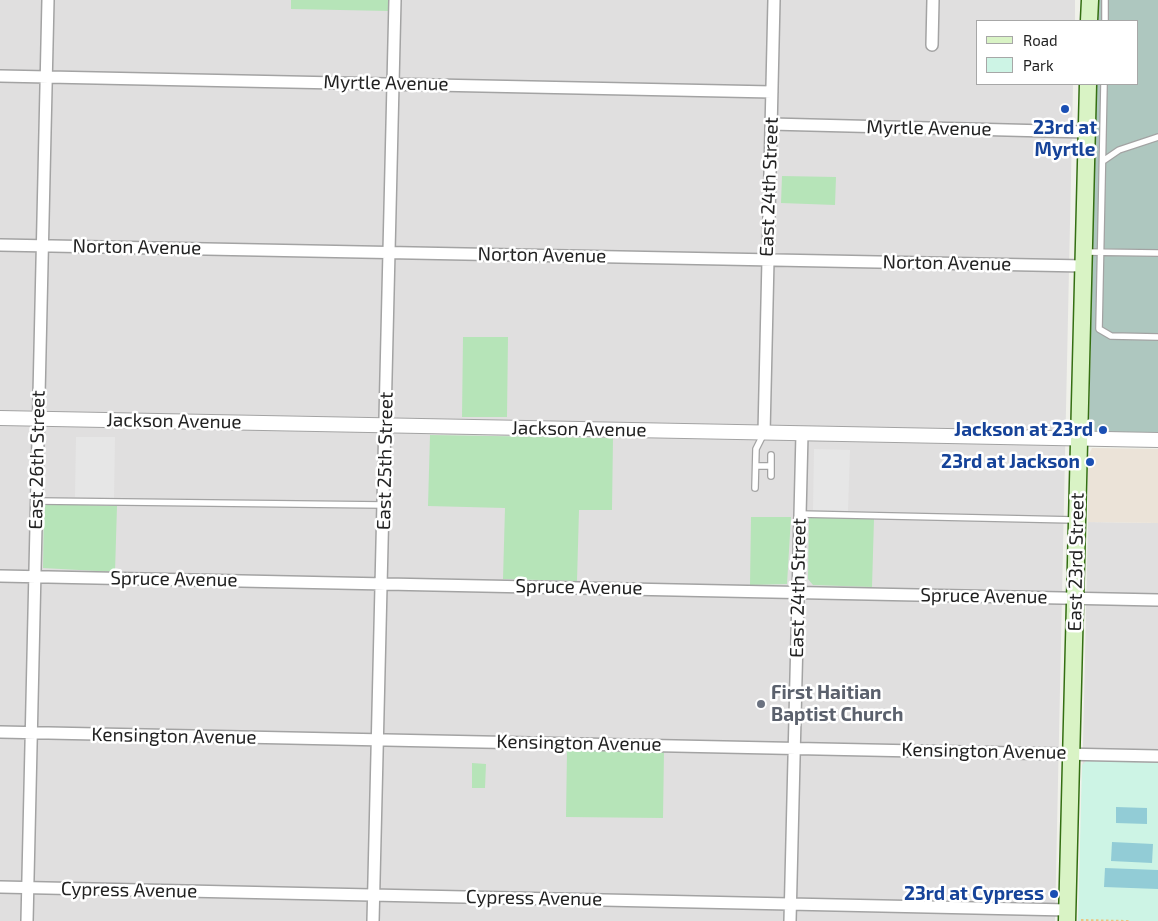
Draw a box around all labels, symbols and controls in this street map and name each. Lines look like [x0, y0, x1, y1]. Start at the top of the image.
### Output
legend [976, 20, 1138, 85]
text: Road [1023, 31, 1058, 49]
text: Park [1023, 56, 1054, 74]
street label: Myrtle Avenue [323, 71, 449, 95]
marker: 23rd at Myrtle [1059, 103, 1071, 115]
street label: Myrtle Avenue [866, 116, 992, 140]
street label: East 24th Street [755, 117, 783, 257]
place label: 23rd at Myrtle [1033, 117, 1097, 161]
street label: Norton Avenue [72, 234, 202, 260]
street label: Norton Avenue [477, 242, 607, 268]
street label: Norton Avenue [882, 250, 1012, 276]
street label: East 26th Street [24, 390, 50, 530]
street label: East 25th Street [372, 392, 398, 530]
street label: Jackson Avenue [106, 408, 242, 434]
street label: Jackson Avenue [511, 416, 647, 442]
place label: Jackson at 23rd [954, 419, 1093, 441]
marker: Jackson at 23rd [1097, 424, 1109, 436]
place label: 23rd at Jackson [941, 451, 1080, 473]
marker: 23rd at Jackson [1084, 456, 1096, 468]
street label: East 23rd Street [1063, 492, 1089, 632]
street label: East 24th Street [785, 518, 811, 658]
street label: Spruce Avenue [110, 566, 238, 592]
street label: Spruce Avenue [515, 574, 643, 600]
street label: Spruce Avenue [920, 583, 1048, 609]
place label: First Haitian Baptist Church [771, 682, 903, 726]
marker: First Haitian Baptist Church [755, 698, 767, 710]
street label: Kensington Avenue [91, 723, 257, 749]
street label: Kensington Avenue [496, 730, 662, 756]
street label: Kensington Avenue [901, 738, 1067, 764]
street label: Cypress Avenue [61, 877, 197, 903]
place label: 23rd at Cypress [904, 883, 1044, 905]
street label: Cypress Avenue [466, 885, 602, 911]
marker: 23rd at Cypress [1048, 888, 1060, 900]

